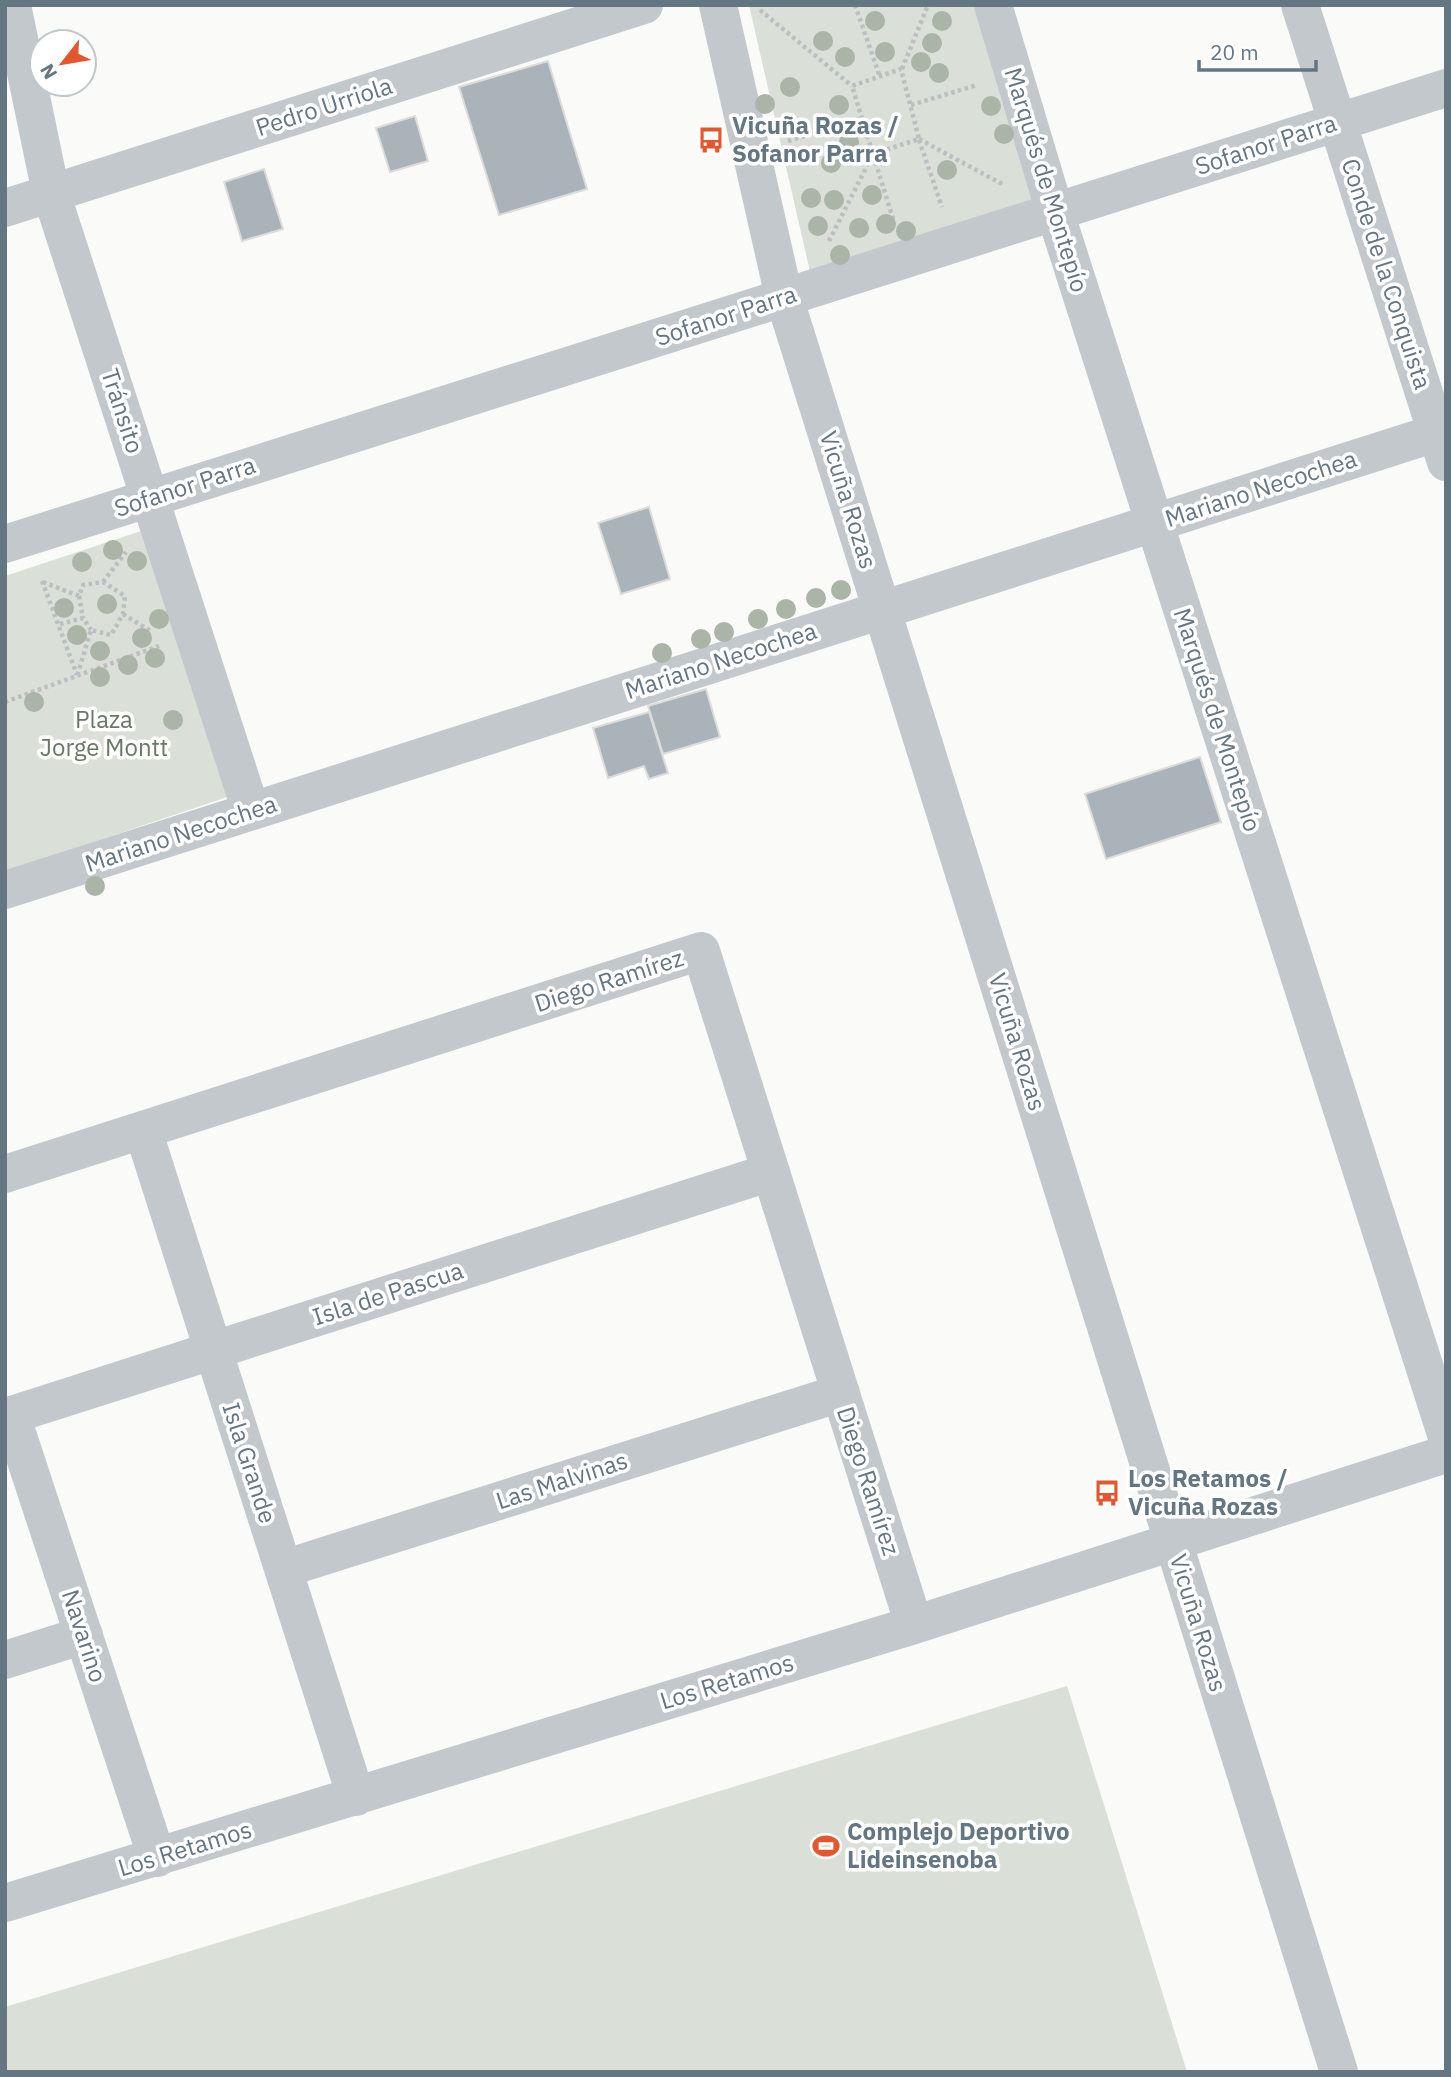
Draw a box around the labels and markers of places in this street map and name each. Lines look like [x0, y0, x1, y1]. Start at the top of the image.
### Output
place label: Vicuña Rozas / Sofanor Parra [732, 109, 899, 169]
bus stop icon: Vicuña Rozas / Sofanor Parra [696, 125, 726, 155]
place label: Los Retamos / Vicuña Rozas [1128, 1462, 1288, 1522]
bus stop icon: Los Retamos / Vicuña Rozas [1092, 1478, 1122, 1508]
place label: Complejo Deportivo Lideinsenoba [847, 1815, 1069, 1875]
sports icon: Complejo Deportivo Lideinsenoba [811, 1831, 841, 1861]

